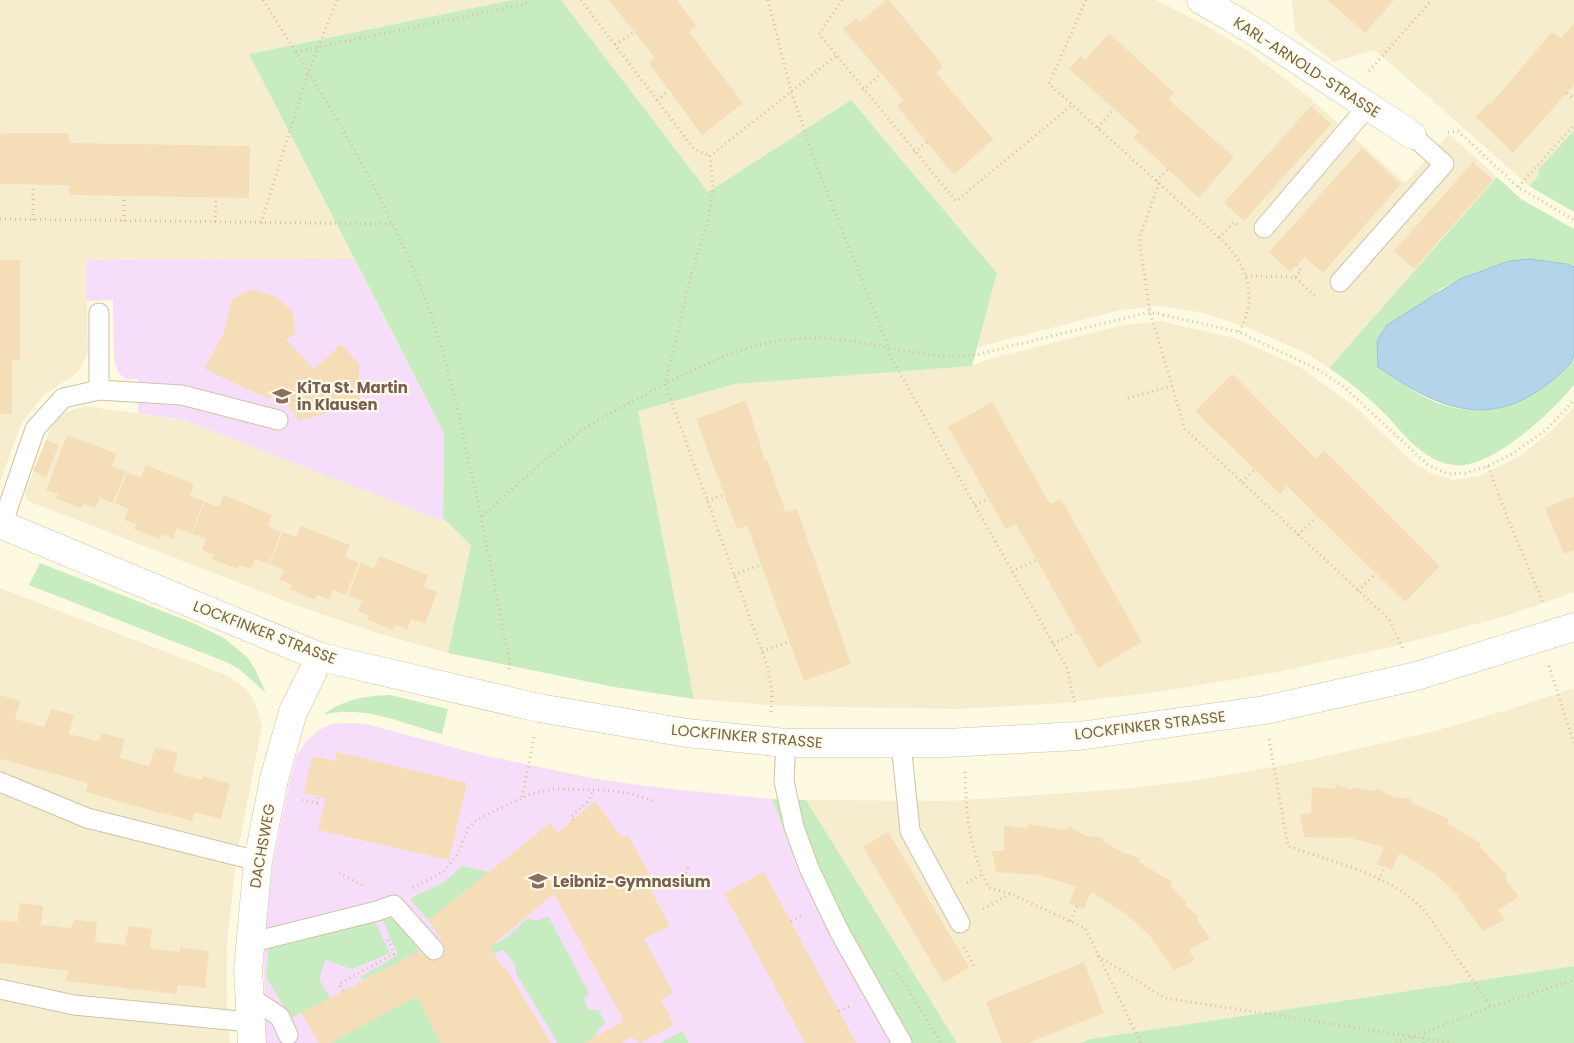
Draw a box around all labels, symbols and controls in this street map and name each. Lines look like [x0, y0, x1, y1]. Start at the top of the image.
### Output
street label: KARL-ARNOLD-STRASSE [1229, 12, 1385, 122]
place label: KiTa St. Martin in Klausen [297, 377, 408, 415]
school or university icon: KiTa St. Martin in Klausen [271, 385, 293, 407]
street label: LOCKFINKER STRASSE [190, 595, 340, 669]
street label: LOCKFINKER STRASSE [1073, 705, 1227, 745]
street label: LOCKFINKER STRASSE [670, 719, 824, 753]
street label: DACHSWEG [244, 802, 280, 890]
school or university icon: Leibniz-Gymnasium [527, 870, 549, 892]
place label: Leibniz-Gymnasium [553, 871, 711, 892]

